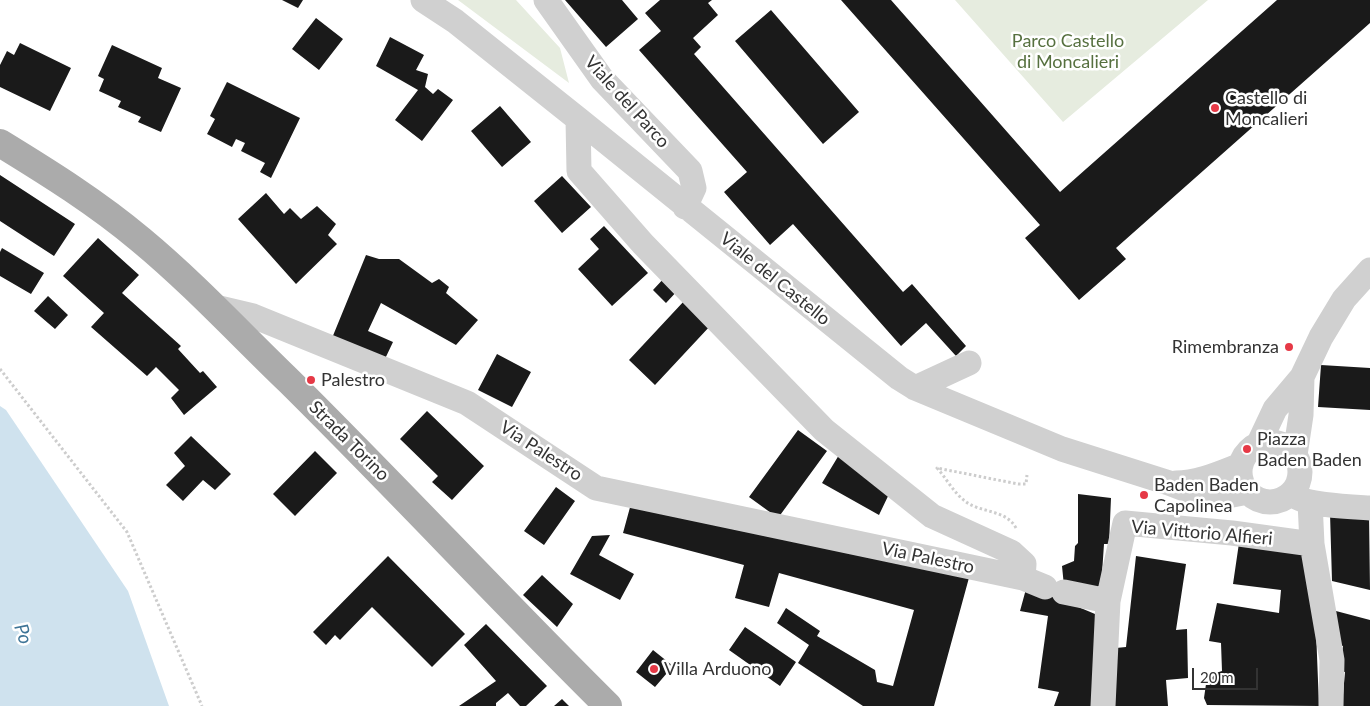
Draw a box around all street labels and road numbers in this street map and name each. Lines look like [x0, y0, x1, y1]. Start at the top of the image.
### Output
street label: Viale del Parco [580, 51, 674, 153]
street label: Viale del Castello [716, 228, 834, 330]
street label: Strada Torino [304, 396, 394, 486]
street label: Via Palestro [496, 416, 586, 486]
street label: Via Vittorio Alfieri [1130, 516, 1274, 550]
street label: Via Palestro [880, 538, 976, 578]

